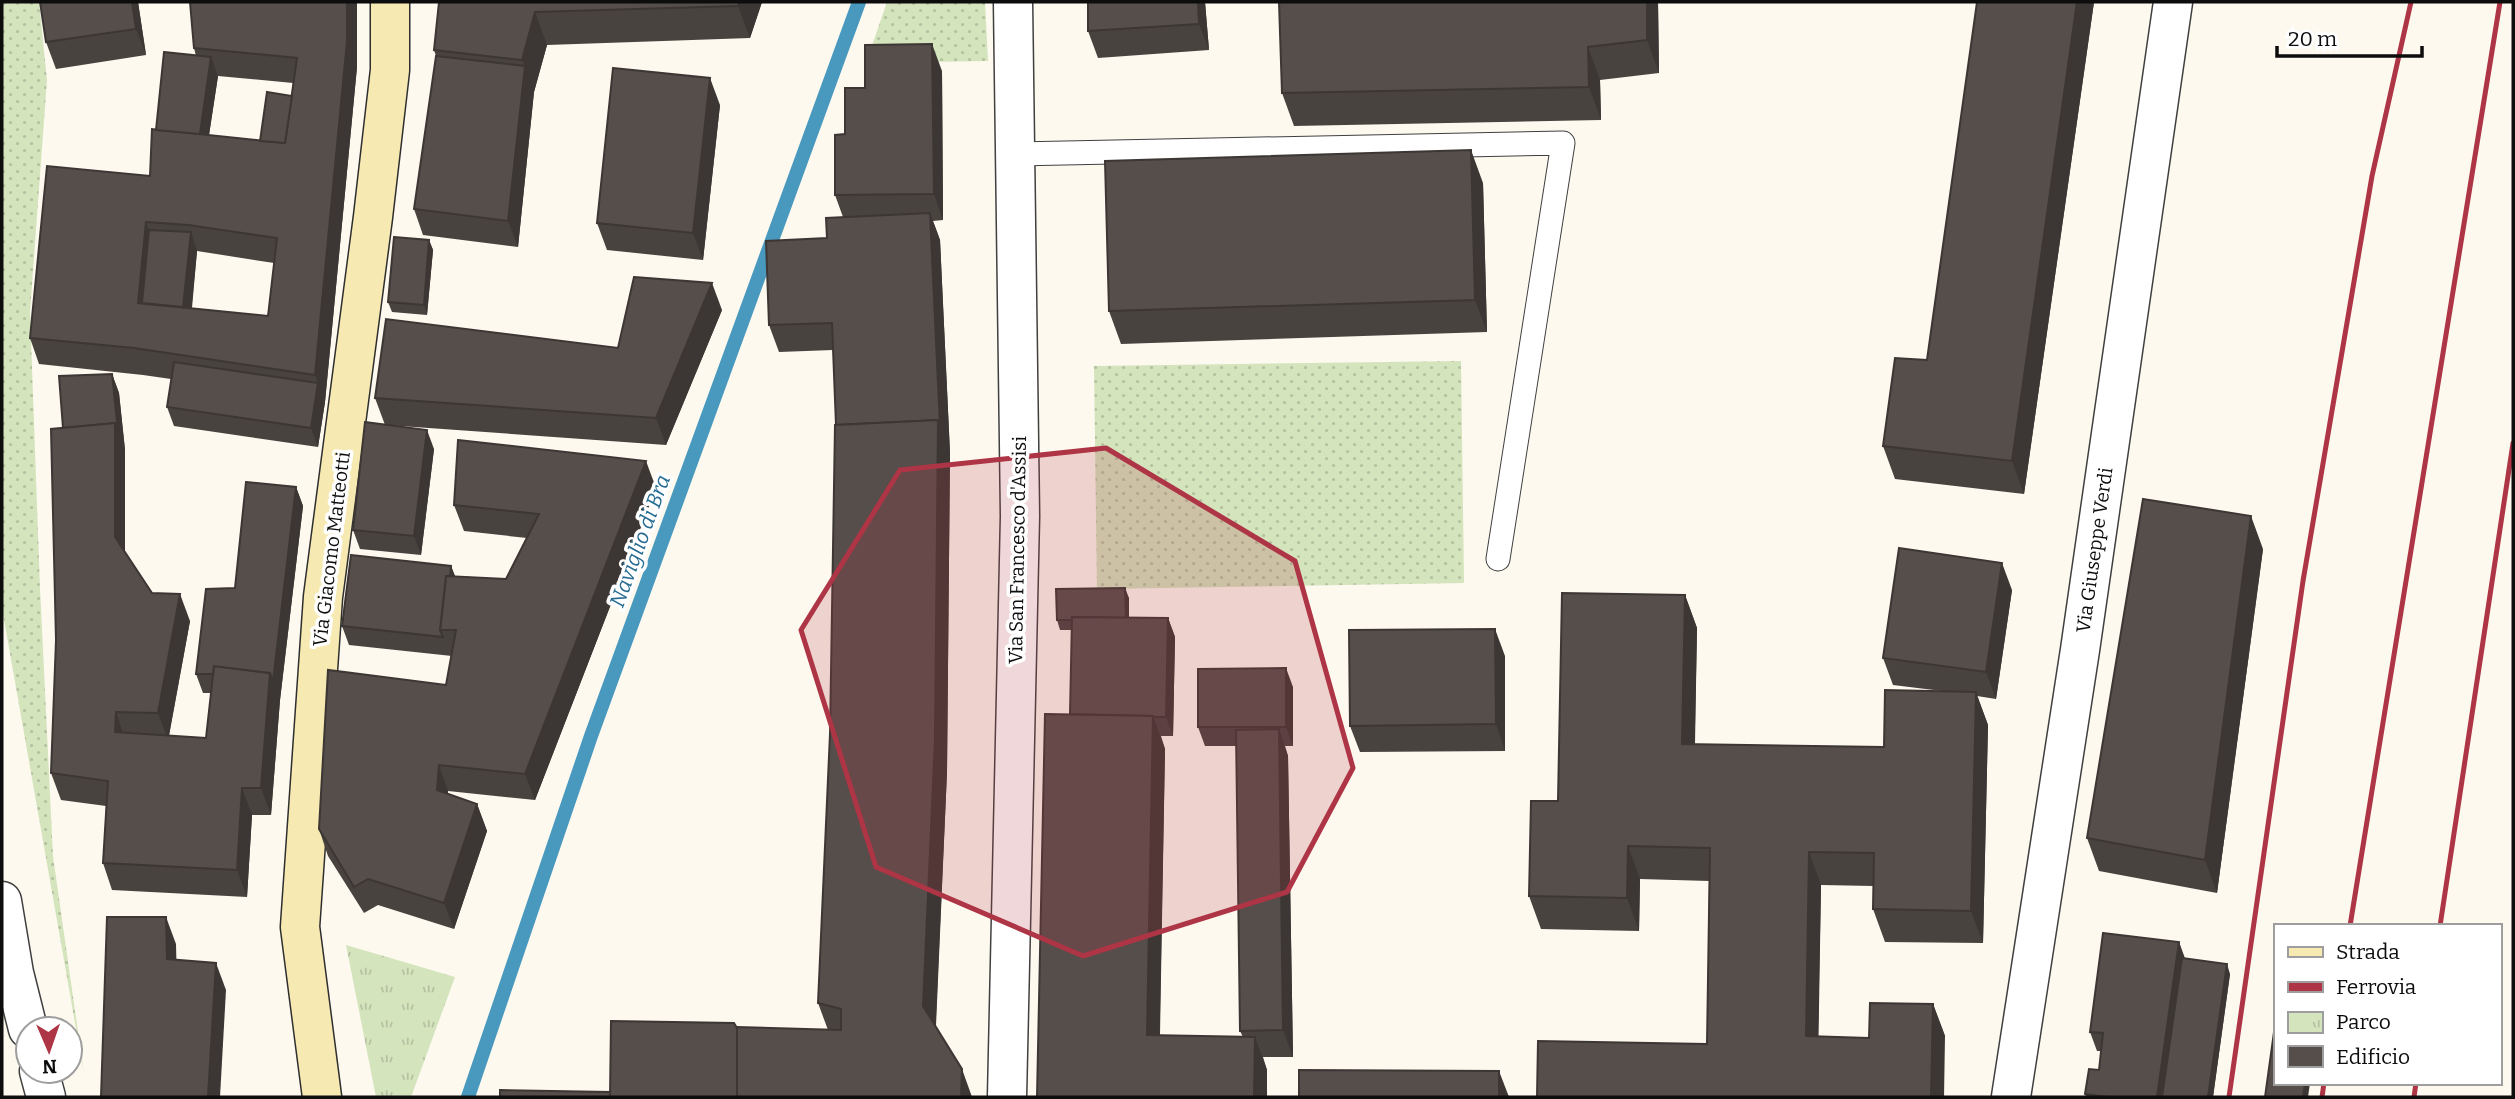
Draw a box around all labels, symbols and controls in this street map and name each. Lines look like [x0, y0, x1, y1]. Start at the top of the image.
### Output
scale bar [2277, 14, 2422, 58]
text: 20 m [2288, 26, 2337, 52]
street label: Via San Francesco d'Assisi [1004, 436, 1031, 664]
street label: Via Giacomo Matteotti [308, 450, 355, 648]
street label: Via Giuseppe Verdi [2072, 466, 2118, 634]
water label: Naviglio di Bra [604, 471, 676, 611]
legend [2274, 924, 2501, 1085]
text: Strada [2336, 939, 2400, 965]
text: Ferrovia [2336, 974, 2417, 1000]
text: Parco [2336, 1009, 2391, 1035]
north arrow [14, 1015, 84, 1085]
text: Edificio [2336, 1044, 2410, 1070]
text: N [42, 1055, 57, 1078]

